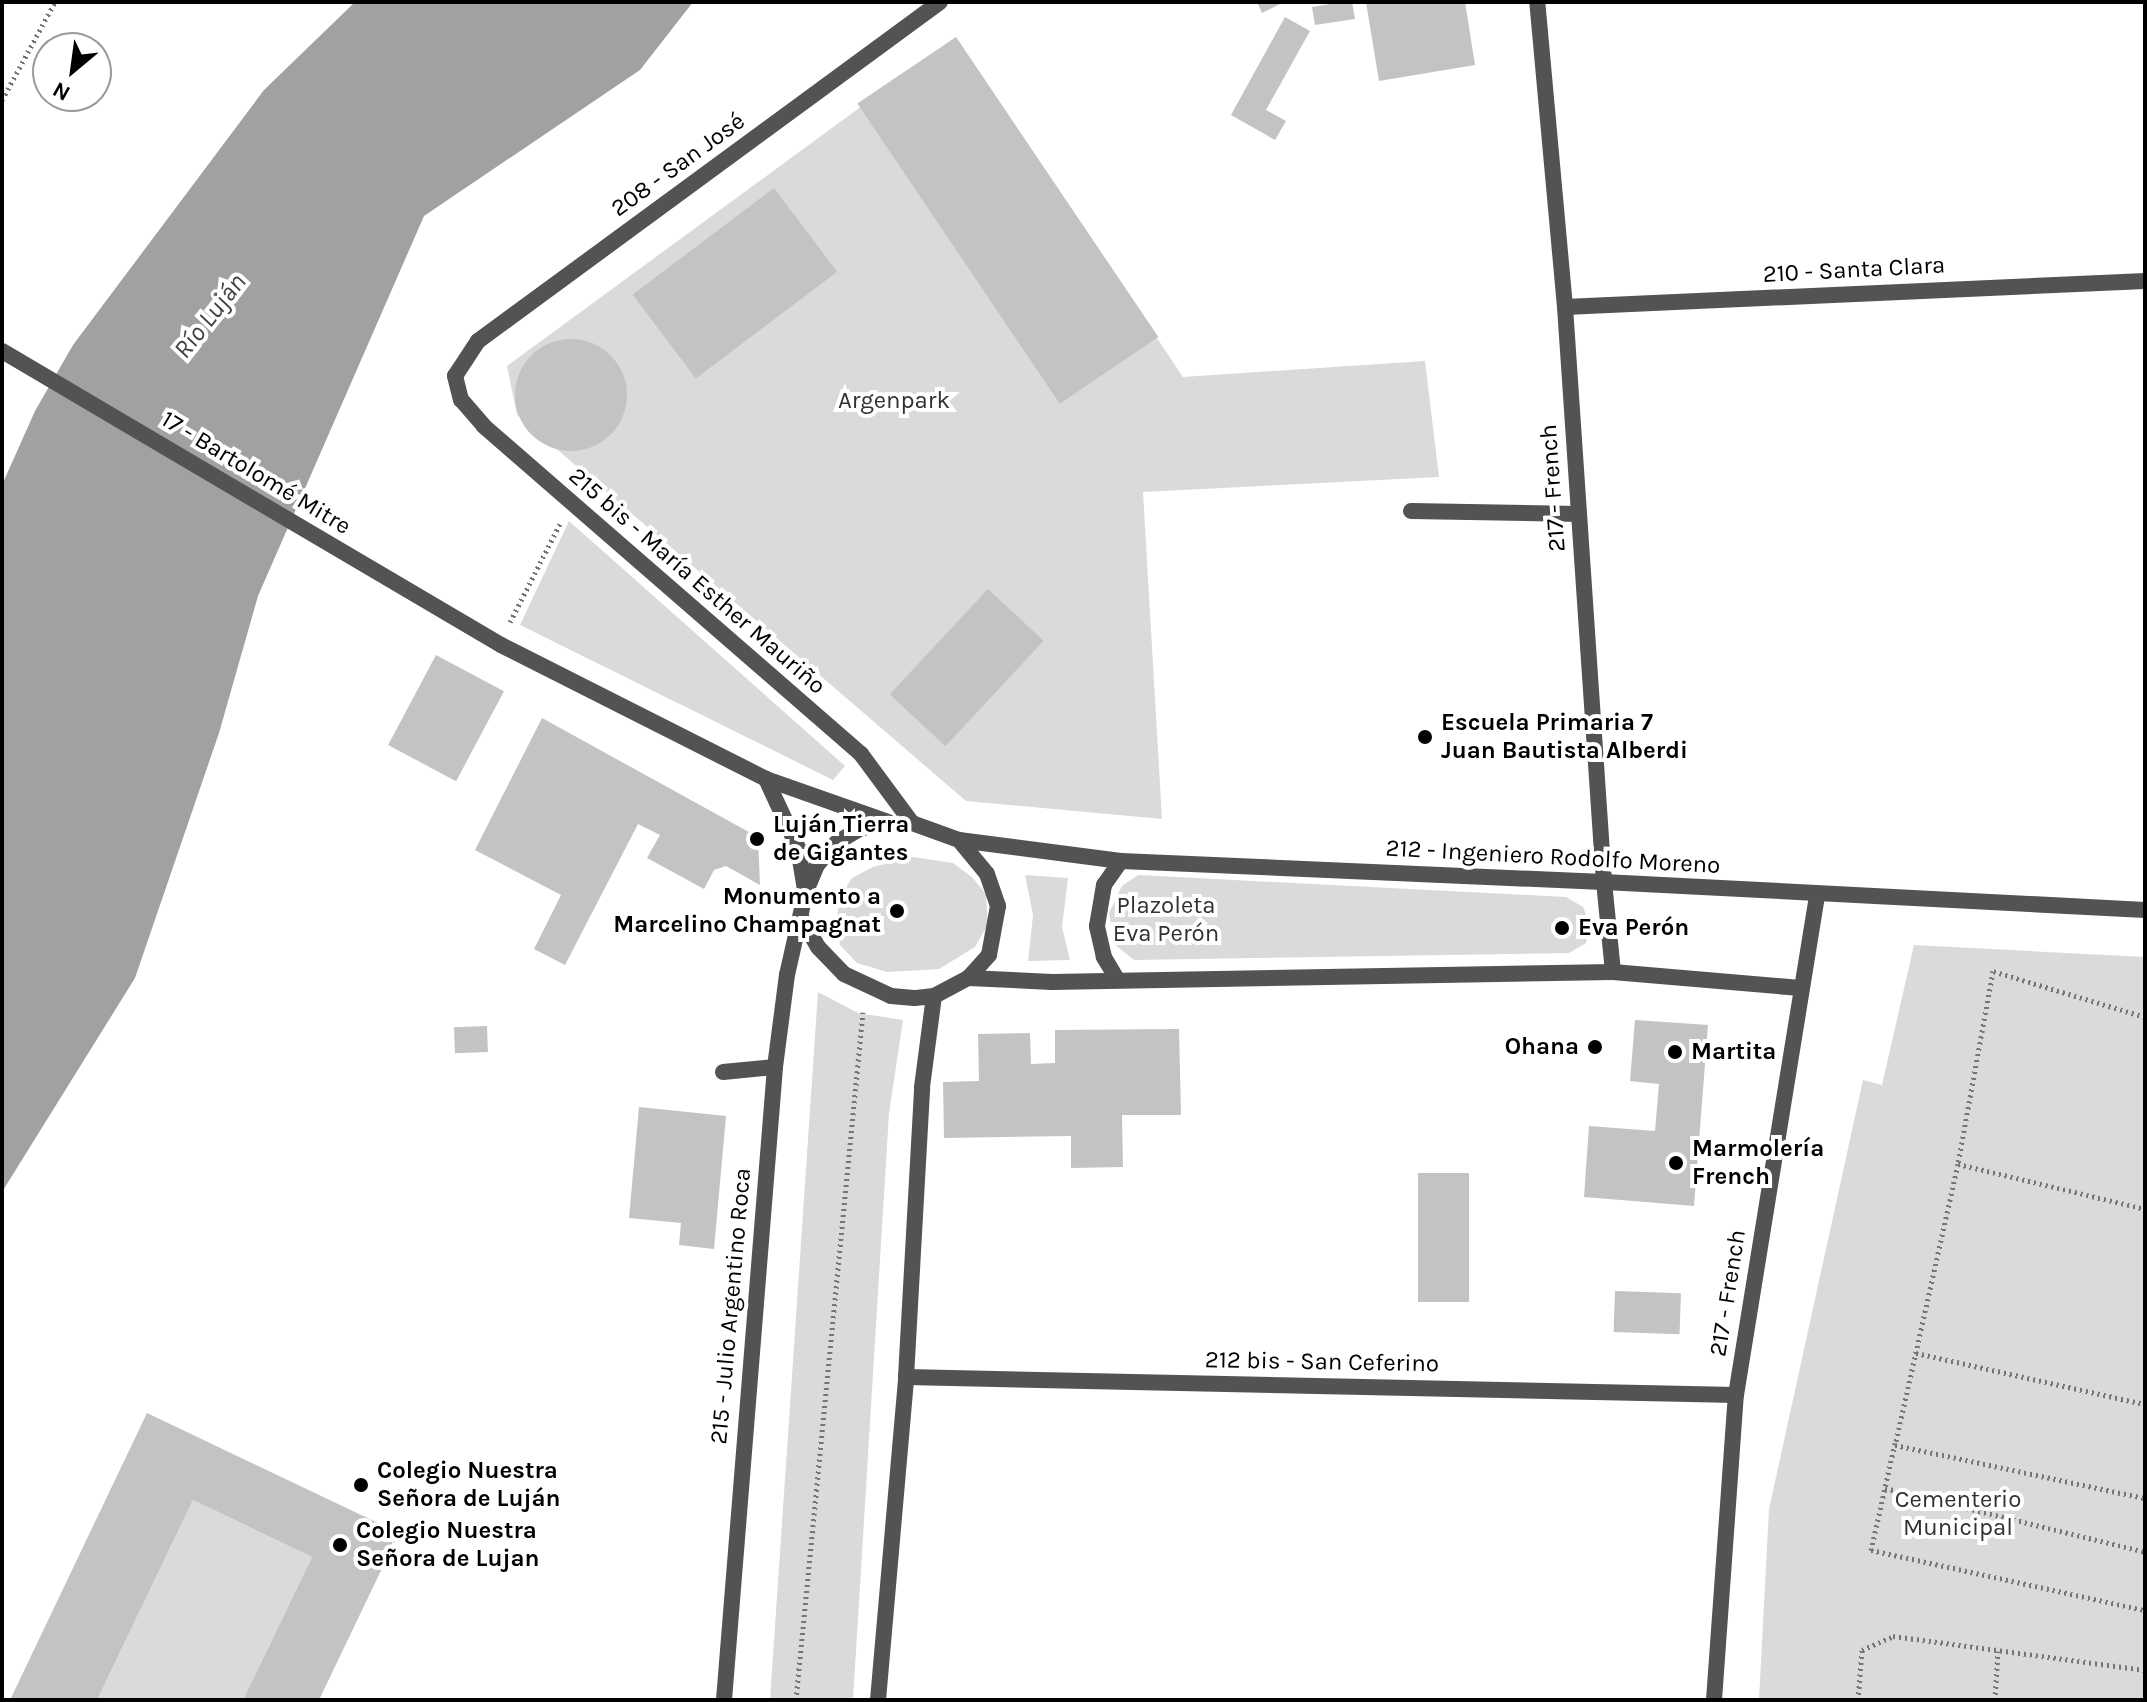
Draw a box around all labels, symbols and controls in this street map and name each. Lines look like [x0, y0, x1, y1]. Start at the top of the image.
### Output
north arrow [32, 32, 112, 112]
text: N [48, 76, 75, 106]
street label: 208 - San José [606, 107, 750, 223]
street label: 210 - Santa Clara [1762, 251, 1946, 289]
water label: Río Luján [167, 267, 253, 365]
park label: Argenpark [838, 387, 950, 415]
street label: 17 - Bartolomé Mitre [156, 405, 356, 541]
street label: 217 - French [1534, 423, 1572, 553]
street label: 215 bis - María Esther Mauriño [563, 462, 831, 700]
place label: Escuela Primaria 7 Juan Bautista Alberdi [1441, 709, 1688, 765]
marker: Escuela Primaria 7 Juan Bautista Alberdi [1416, 728, 1434, 746]
place label: Luján Tierra de Gigantes [773, 811, 909, 867]
marker: Luján Tierra de Gigantes [748, 830, 766, 848]
street label: 212 - Ingeniero Rodolfo Moreno [1385, 834, 1721, 880]
place label: Monumento a Marcelino Champagnat [613, 883, 881, 939]
park label: Plazoleta Eva Perón [1113, 892, 1219, 948]
marker: Monumento a Marcelino Champagnat [888, 902, 906, 920]
place label: Eva Perón [1578, 914, 1689, 942]
marker: Eva Perón [1553, 919, 1571, 937]
place label: Ohana [1505, 1033, 1579, 1061]
marker: Ohana [1586, 1038, 1604, 1056]
place label: Martita [1691, 1038, 1776, 1066]
marker: Martita [1666, 1043, 1684, 1061]
place label: Marmolería French [1692, 1135, 1824, 1191]
marker: Marmolería French [1667, 1154, 1685, 1172]
street label: 215 - Julio Argentino Roca [705, 1167, 757, 1445]
street label: 217 - French [1704, 1228, 1752, 1358]
street label: 212 bis - San Ceferino [1205, 1346, 1439, 1378]
place label: Colegio Nuestra Señora de Luján [377, 1457, 561, 1513]
marker: Colegio Nuestra Señora de Luján [352, 1476, 370, 1494]
park label: Cementerio Municipal [1895, 1486, 2021, 1542]
place label: Colegio Nuestra Señora de Lujan [356, 1517, 540, 1573]
marker: Colegio Nuestra Señora de Lujan [331, 1536, 349, 1554]

